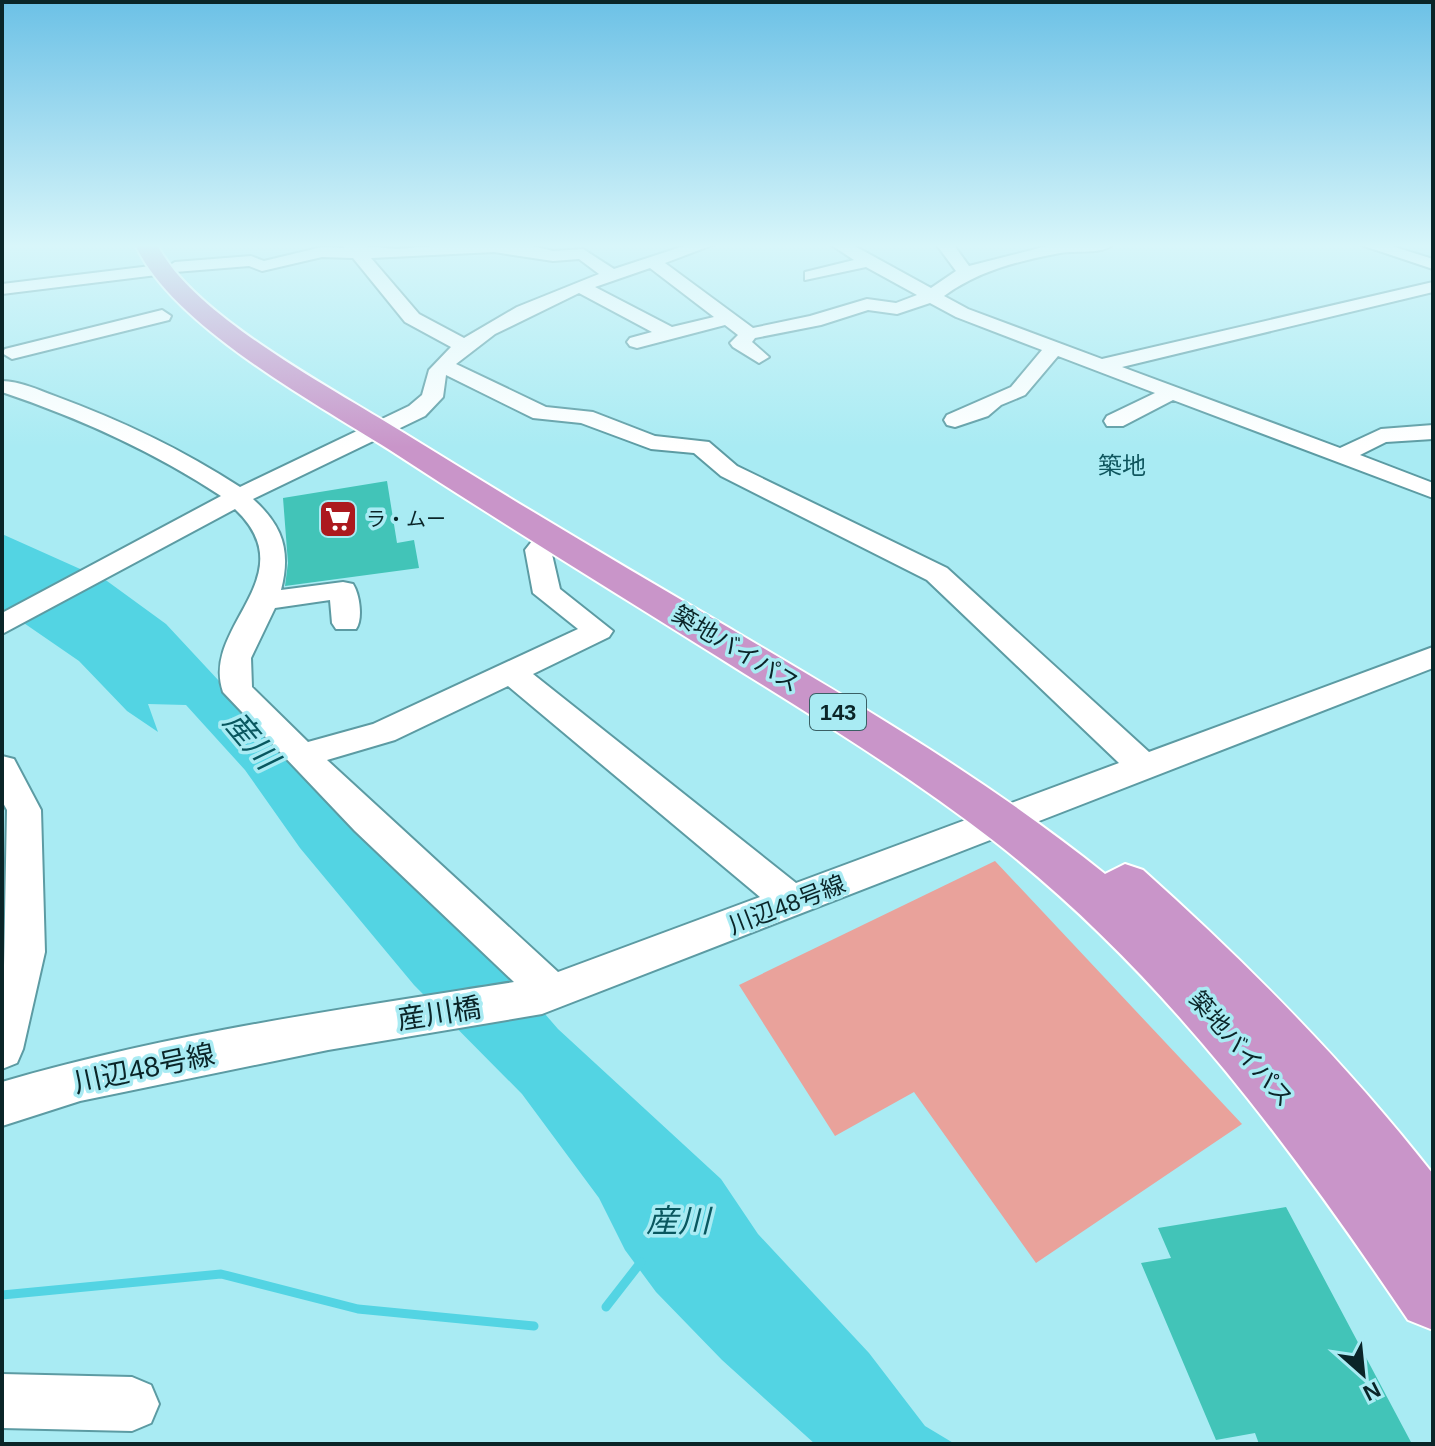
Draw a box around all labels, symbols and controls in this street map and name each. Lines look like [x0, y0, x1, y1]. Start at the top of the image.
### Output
district label: 築地 [1098, 452, 1146, 479]
supermarket icon: ラ・ムー [317, 498, 359, 540]
place label: ラ・ムー [366, 508, 446, 530]
street label: 築地バイパス [668, 600, 805, 697]
road number: 143 [810, 694, 866, 730]
water label: 産川 [217, 704, 287, 778]
street label: 川辺48号線 [725, 870, 849, 939]
street label: 築地バイパス [1184, 986, 1299, 1112]
street label: 産川橋 [395, 992, 483, 1035]
street label: 川辺48号線 [71, 1038, 217, 1099]
water label: 産川 [646, 1203, 713, 1239]
north arrow [1323, 1334, 1403, 1414]
text: N [1359, 1377, 1385, 1406]

